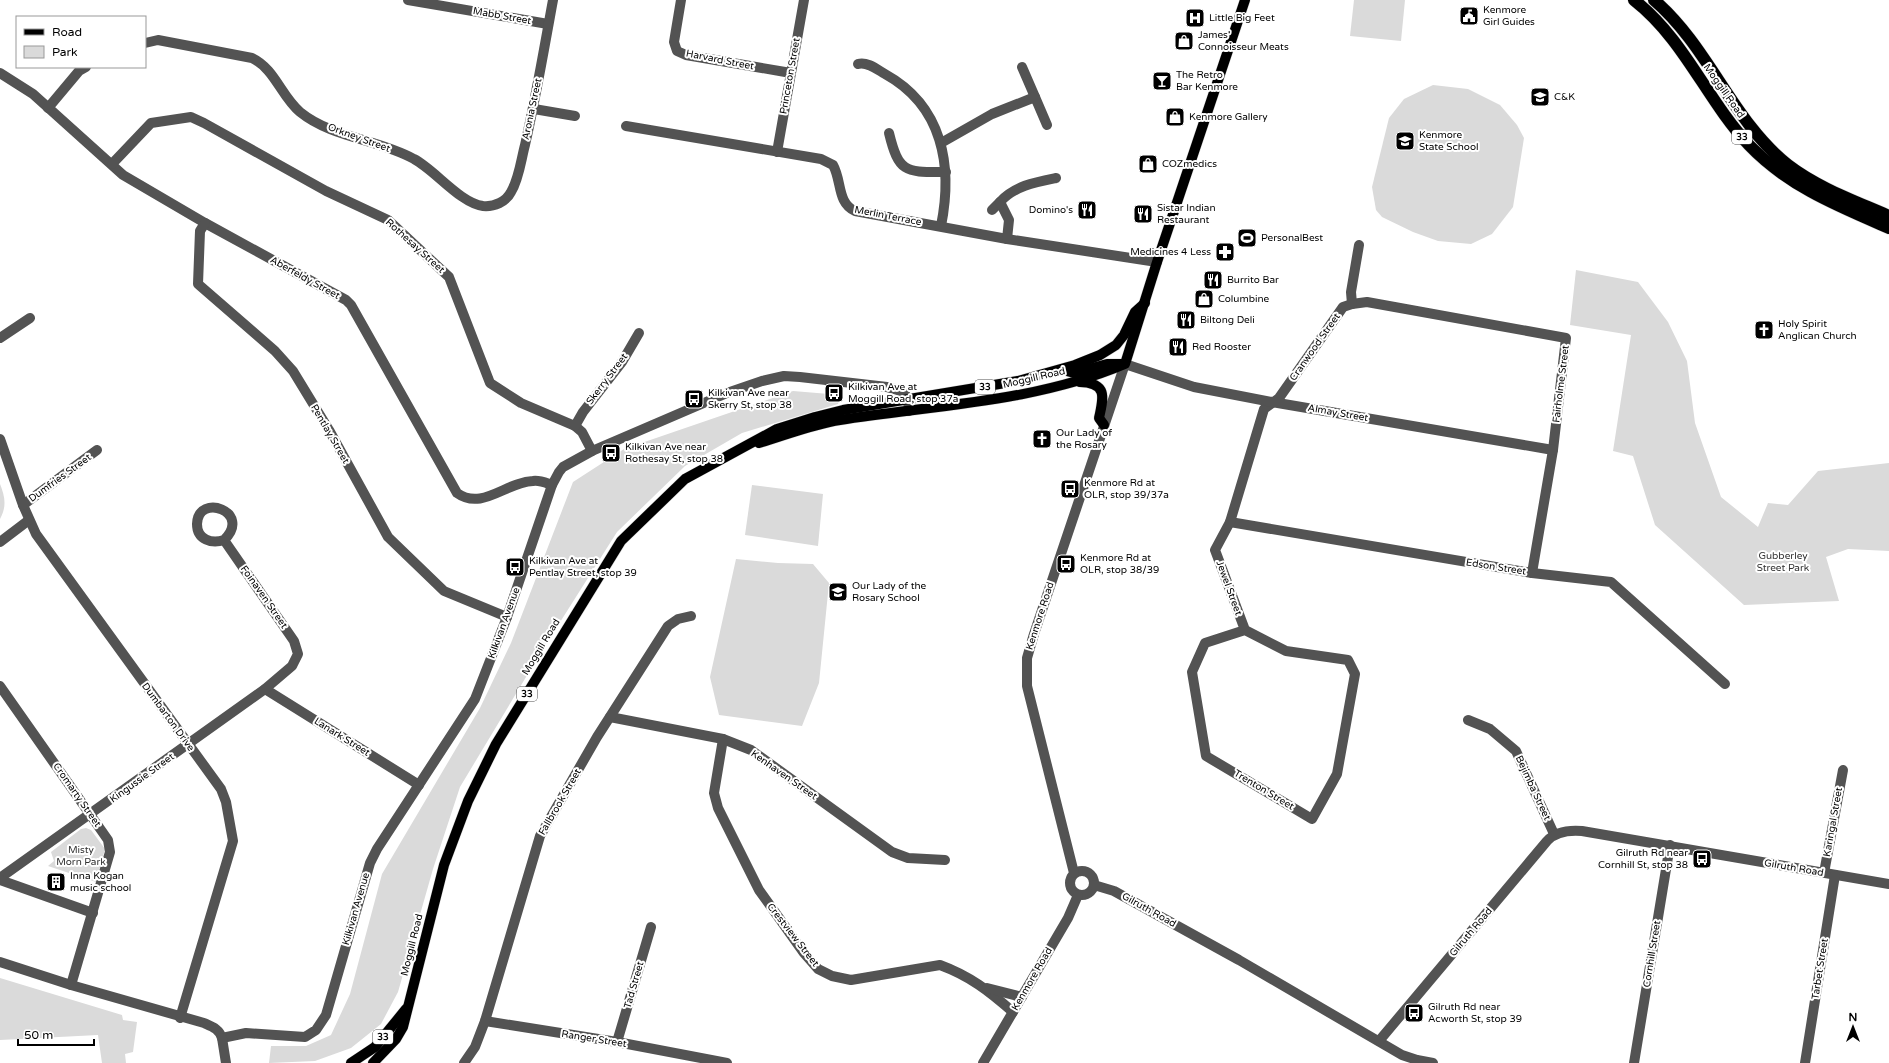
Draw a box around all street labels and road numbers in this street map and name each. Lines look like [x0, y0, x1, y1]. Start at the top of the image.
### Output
street label: Mabb Street [472, 5, 532, 27]
street label: Princeton Street [777, 37, 803, 115]
street label: Harvard Street [685, 48, 755, 73]
street label: Moggill Road [1701, 62, 1747, 120]
street label: Aronia Street [520, 77, 544, 141]
street label: Orkney Street [326, 121, 392, 155]
road number: 33 [1732, 130, 1752, 144]
street label: Merlin Terrace [853, 204, 923, 228]
street label: Rothesay Street [383, 216, 447, 276]
street label: Aberfeldy Street [268, 254, 342, 302]
street label: Cranwood Street [1287, 311, 1343, 383]
street label: Fairholme Street [1550, 344, 1572, 423]
street label: Skerry Street [584, 351, 630, 407]
street label: Moggill Road [1002, 365, 1066, 391]
road number: 33 [975, 380, 995, 394]
street label: Pentlay Street [308, 402, 352, 466]
street label: Almay Street [1307, 402, 1369, 424]
street label: Dumfries Street [26, 451, 94, 505]
street label: Edson Street [1465, 556, 1527, 578]
street label: Jewel Street [1214, 559, 1245, 617]
street label: Foinaven Street [238, 563, 290, 631]
street label: Kenmore Road [1023, 580, 1057, 652]
street label: Kilkivan Avenue [486, 585, 523, 660]
street label: Moggill Road [520, 617, 562, 677]
street label: Dumbarton Drive [139, 680, 197, 754]
road number: 33 [517, 687, 537, 701]
street label: Lanark Street [312, 715, 372, 759]
street label: Kenhaven Street [749, 748, 820, 802]
street label: Kingussie Street [107, 751, 177, 805]
street label: Bejimba Street [1513, 754, 1553, 822]
street label: Cromarty Street [50, 761, 104, 830]
street label: Fallbrook Street [536, 766, 584, 837]
street label: Trenton Street [1232, 767, 1296, 813]
street label: Karingal Street [1821, 786, 1845, 858]
street label: Gilruth Road [1763, 857, 1825, 879]
street label: Kilkivan Avenue [340, 871, 372, 947]
street label: Gilruth Road [1120, 890, 1178, 930]
street label: Crestview Street [764, 901, 822, 969]
street label: Gilruth Road [1447, 905, 1495, 959]
street label: Moggill Road [399, 913, 425, 977]
street label: Cornhill Street [1641, 920, 1663, 988]
street label: Tarbet Street [1809, 937, 1831, 1000]
street label: Kenmore Road [1009, 945, 1055, 1013]
street label: Tad Street [622, 960, 646, 1010]
street label: Ranger Street [561, 1028, 628, 1050]
road number: 33 [373, 1030, 393, 1044]

